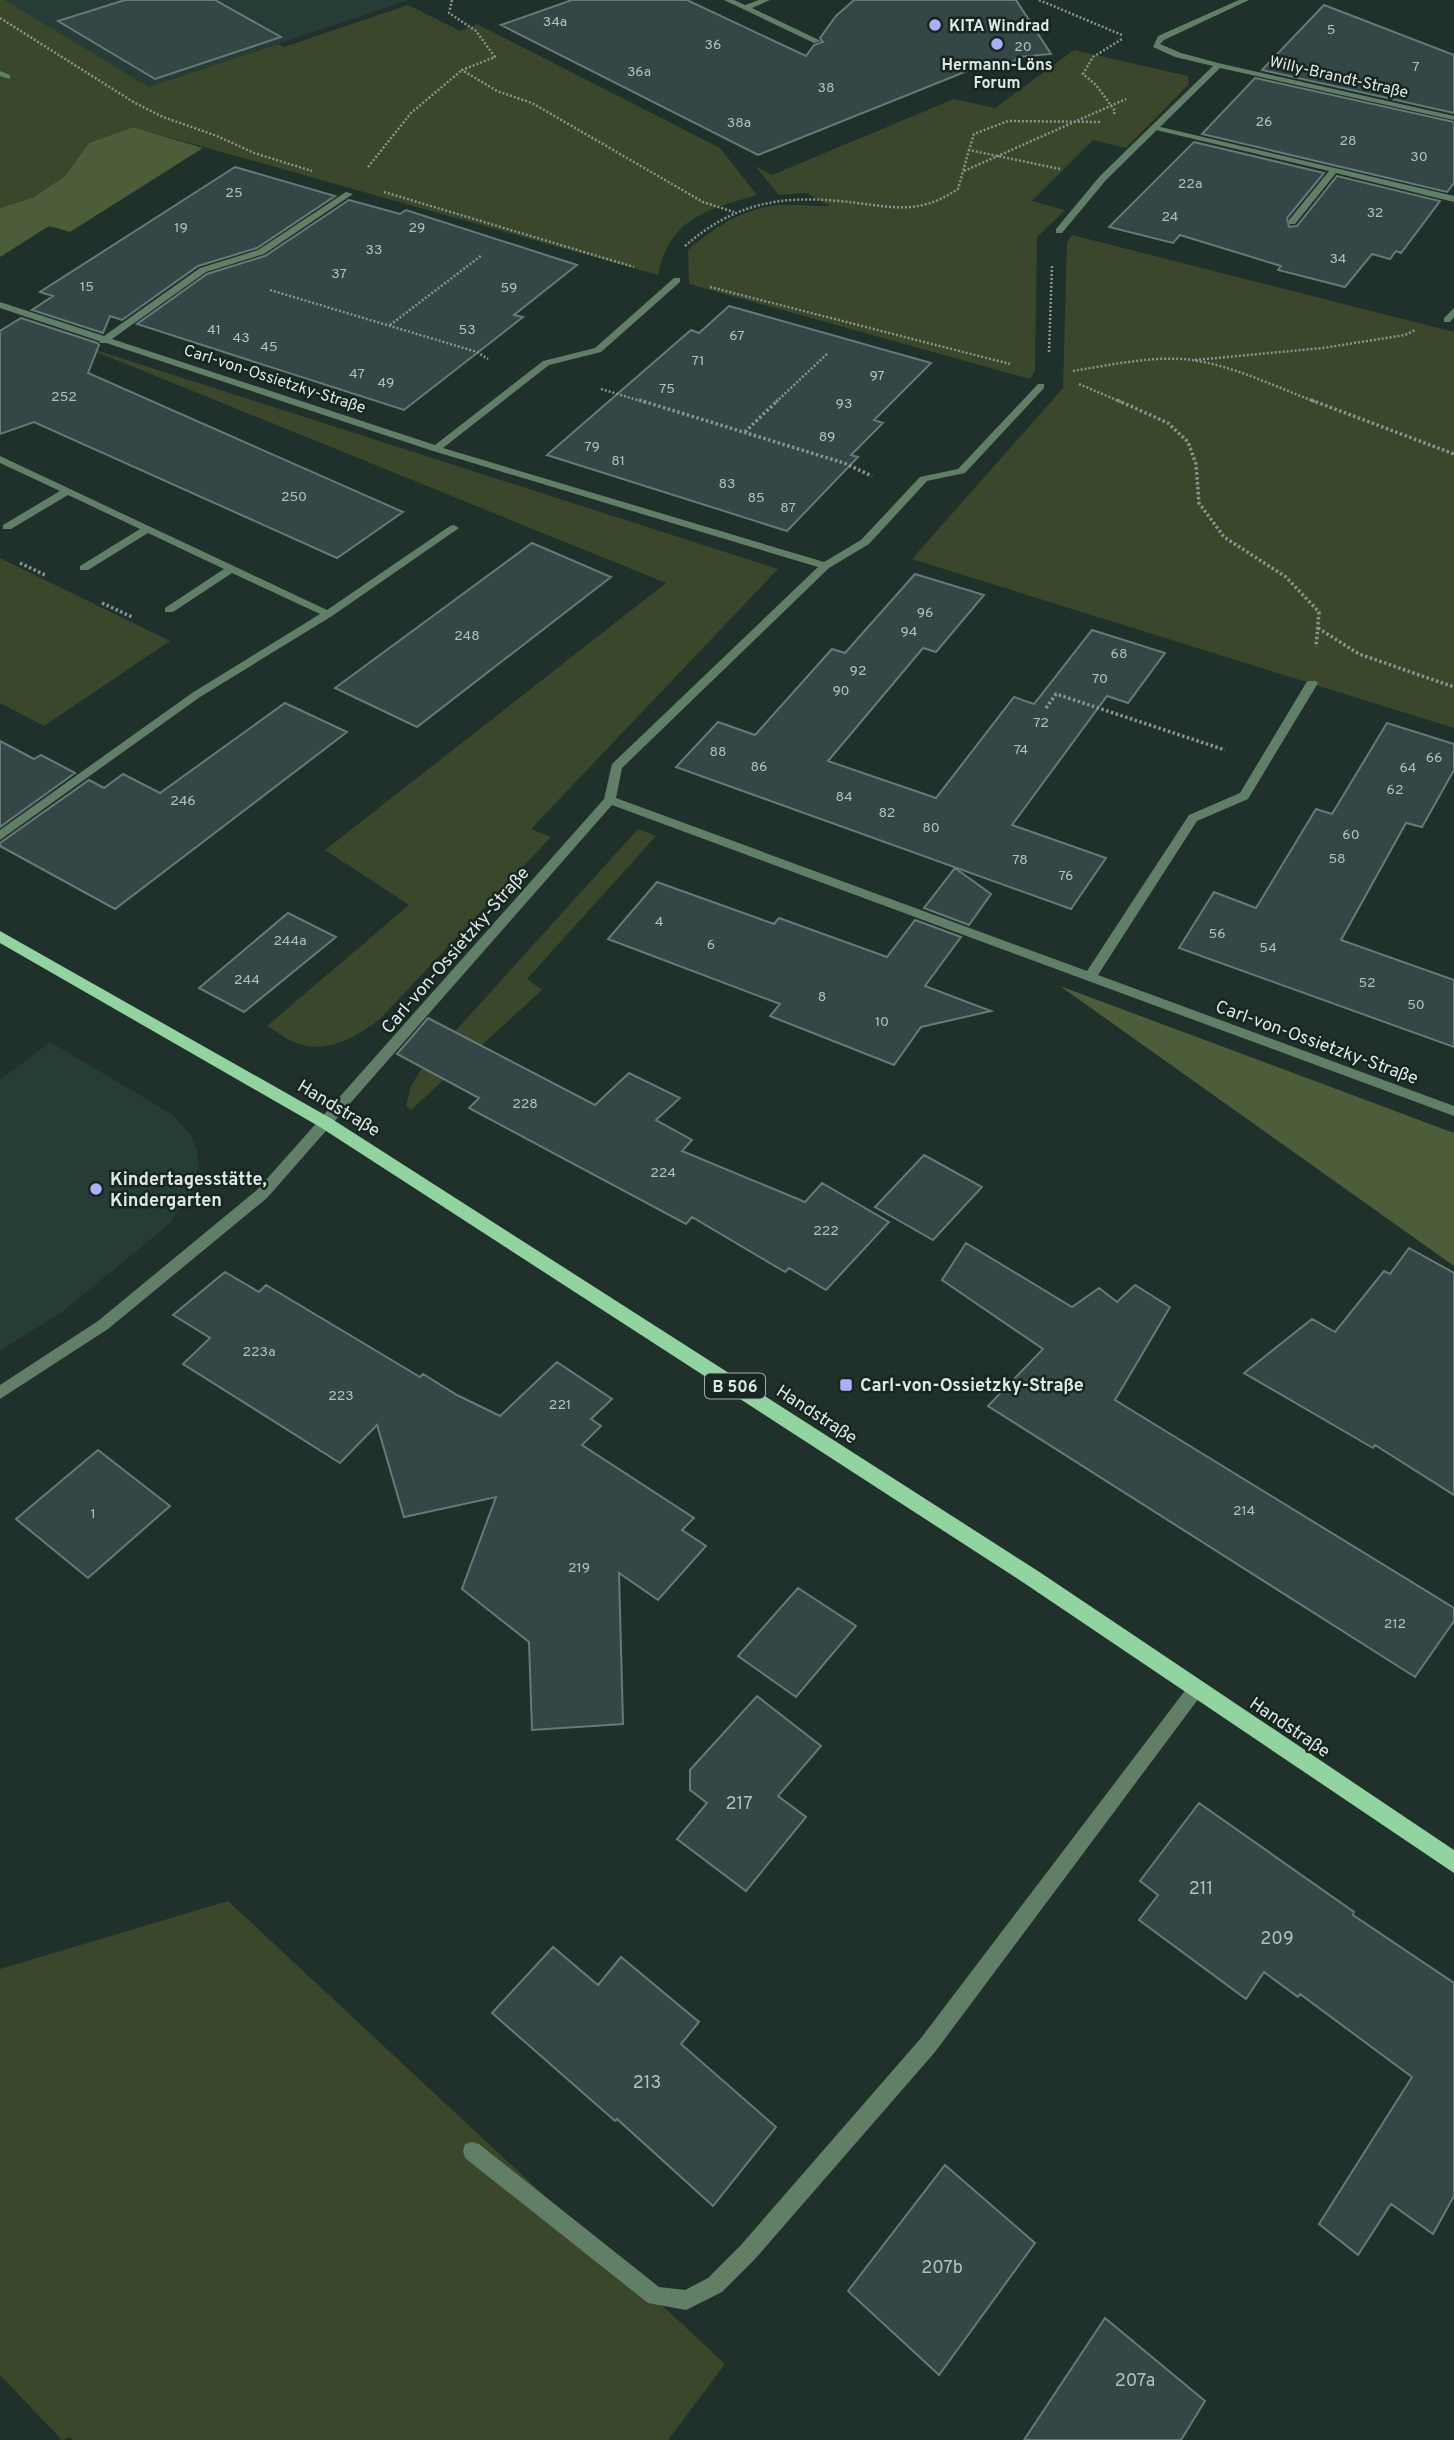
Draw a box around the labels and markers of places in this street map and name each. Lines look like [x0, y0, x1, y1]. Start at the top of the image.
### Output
marker: KITA Windrad [927, 17, 943, 33]
place label: KITA Windrad [949, 17, 1049, 37]
marker: Hermann-Löns Forum [989, 36, 1005, 52]
place label: Hermann-Löns Forum [941, 56, 1053, 94]
place label: Kindertagesstätte, Kindergarten [110, 1169, 267, 1213]
marker: Kindertagesstätte, Kindergarten [88, 1181, 104, 1197]
place label: Carl-von-Ossietzky-Straße [860, 1375, 1084, 1398]
marker: Carl-von-Ossietzky-Straße [838, 1377, 854, 1393]

